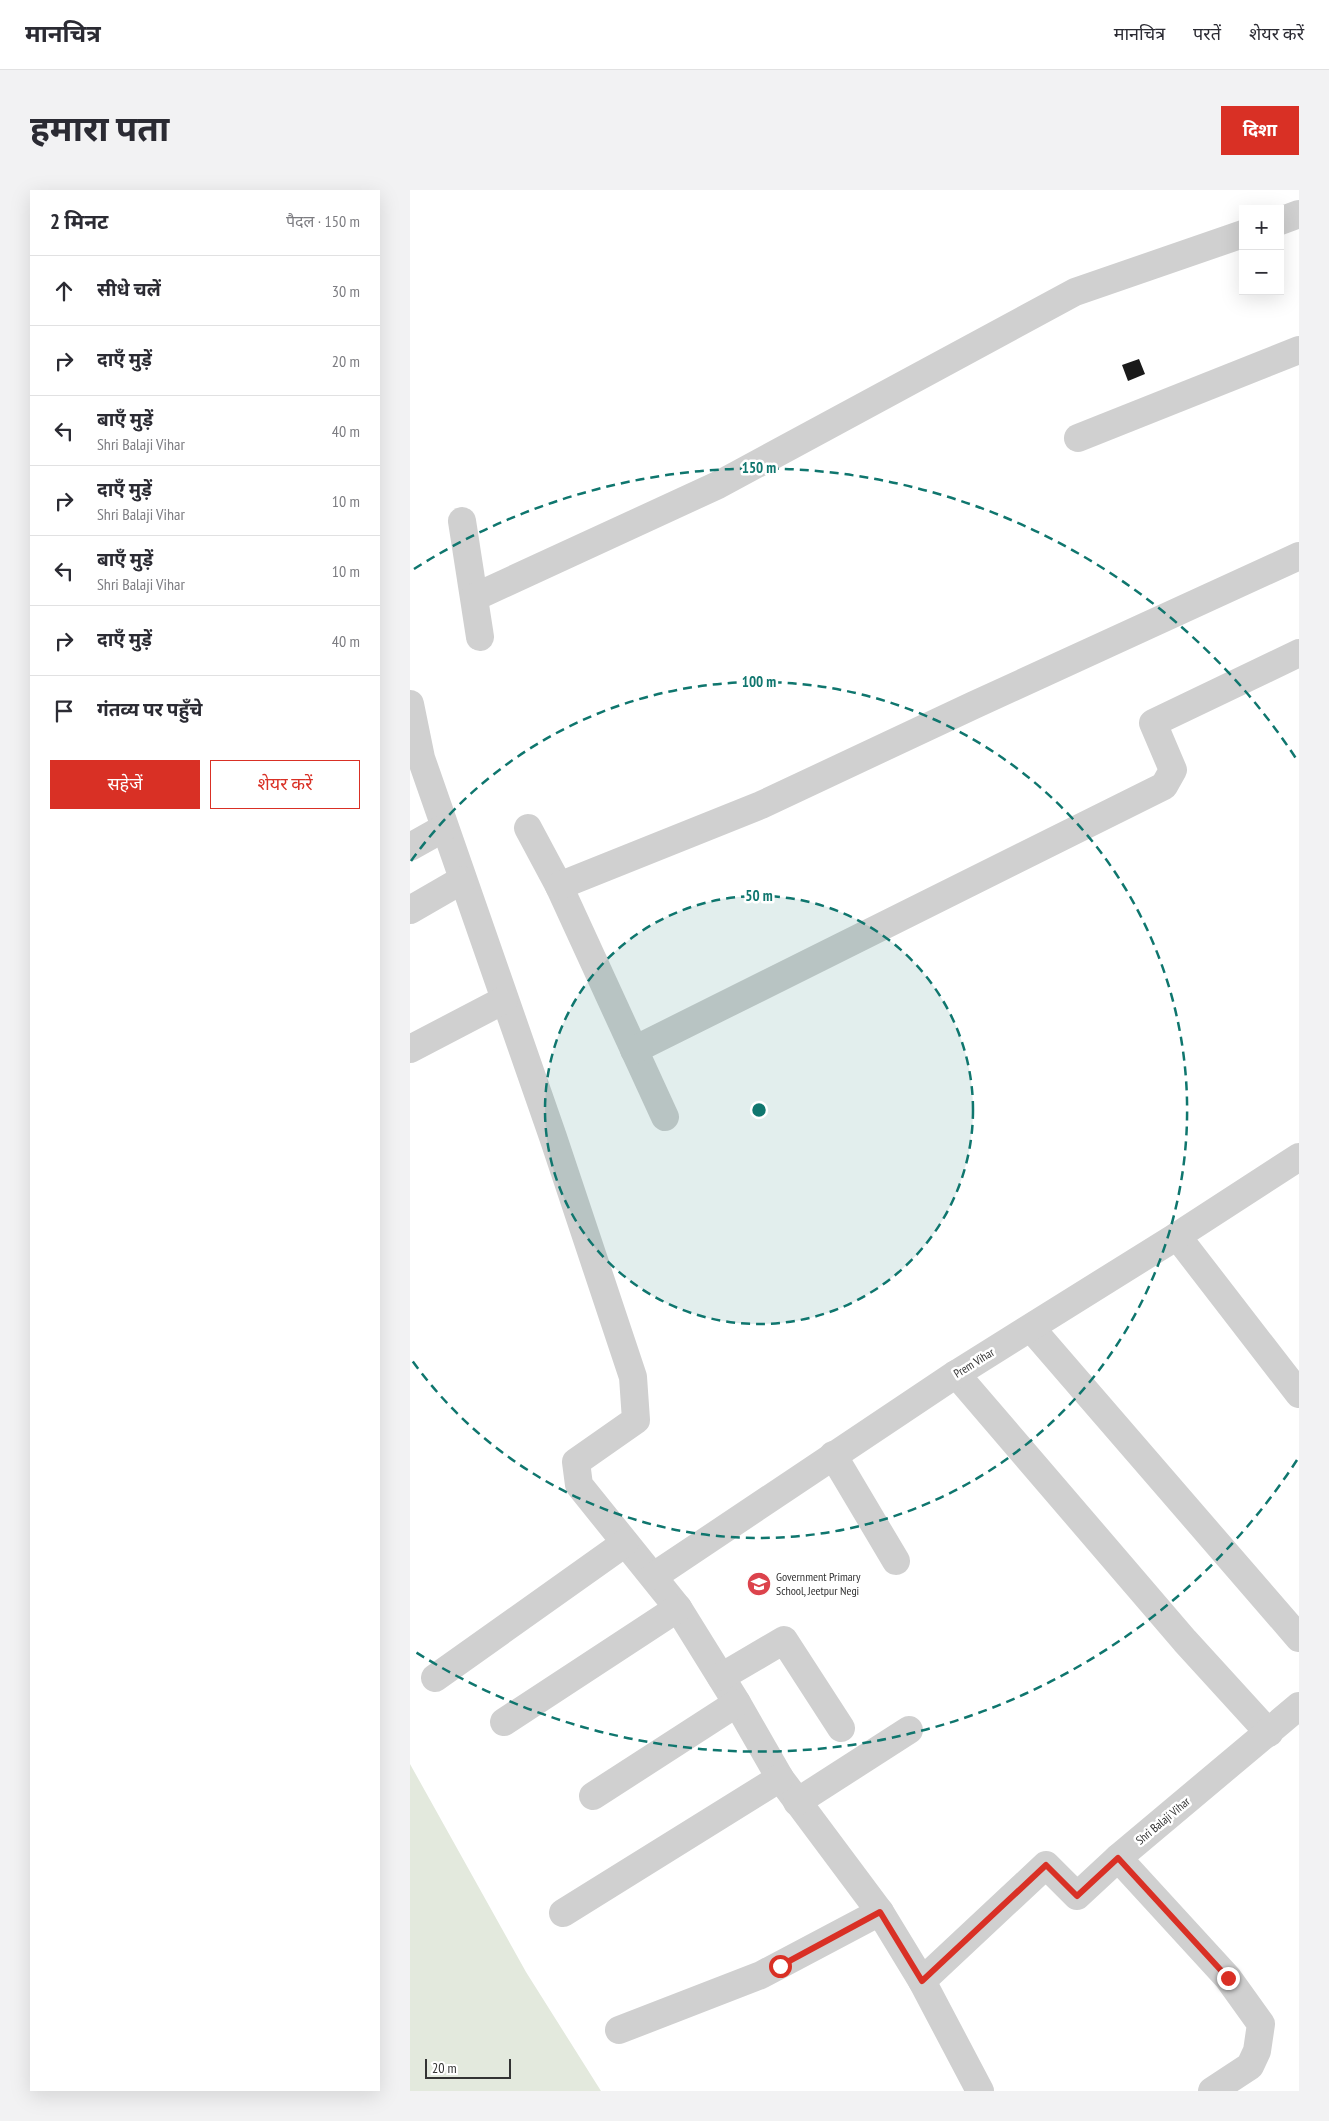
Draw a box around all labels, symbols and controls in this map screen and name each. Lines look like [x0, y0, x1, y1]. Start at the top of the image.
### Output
text: मानचित्र [25, 18, 101, 49]
text: मानचित्र [1114, 22, 1165, 45]
text: परतें [1193, 22, 1221, 45]
text: शेयर करें [1249, 22, 1304, 45]
text: हमारा पता [30, 105, 169, 151]
button: दिशा [1221, 106, 1299, 155]
map controls [1239, 205, 1284, 295]
button: + [1239, 205, 1284, 250]
text: 2 मिनट [50, 208, 108, 235]
text: पैदल · 150 m [286, 211, 360, 231]
button: − [1239, 250, 1284, 295]
icon: ahead [50, 277, 78, 305]
text: सीधे चलें [97, 277, 161, 301]
text: 30 m [332, 281, 360, 301]
icon: right [50, 347, 78, 375]
text: दाएँ मुड़ें [97, 347, 152, 371]
text: 20 m [332, 351, 360, 371]
text: बाएँ मुड़ें [97, 407, 153, 431]
icon: left [50, 417, 78, 445]
text: 40 m [332, 421, 360, 441]
text: Shri Balaji Vihar [97, 434, 185, 454]
text: 150 m [742, 458, 776, 477]
text: दाएँ मुड़ें [97, 477, 152, 501]
icon: right [50, 487, 78, 515]
text: 10 m [332, 491, 360, 511]
text: Shri Balaji Vihar [97, 504, 185, 524]
text: बाएँ मुड़ें [97, 547, 153, 571]
icon: left [50, 557, 78, 585]
text: 10 m [332, 561, 360, 581]
text: Shri Balaji Vihar [97, 574, 185, 594]
icon: right [50, 627, 78, 655]
text: दाएँ मुड़ें [97, 627, 152, 651]
text: 40 m [332, 631, 360, 651]
text: 100 m [742, 672, 776, 691]
icon: arrive [50, 697, 78, 725]
text: गंतव्य पर पहुँचे [97, 697, 202, 721]
button: सहेजें [50, 760, 200, 809]
button: शेयर करें [210, 760, 360, 809]
text: 50 m [745, 886, 773, 905]
centre of rings [750, 1101, 768, 1119]
street label: Prem Vihar [951, 1344, 997, 1381]
place label: Government Primary School, Jeetpur Negi [776, 1569, 861, 1598]
school or university icon: Government Primary School, Jeetpur Negi [746, 1571, 772, 1597]
street label: Shri Balaji Vihar [1133, 1793, 1193, 1848]
route start [769, 1955, 792, 1978]
route end [1217, 1967, 1240, 1990]
scale bar [425, 2056, 511, 2079]
text: 20 m [432, 2059, 457, 2077]

